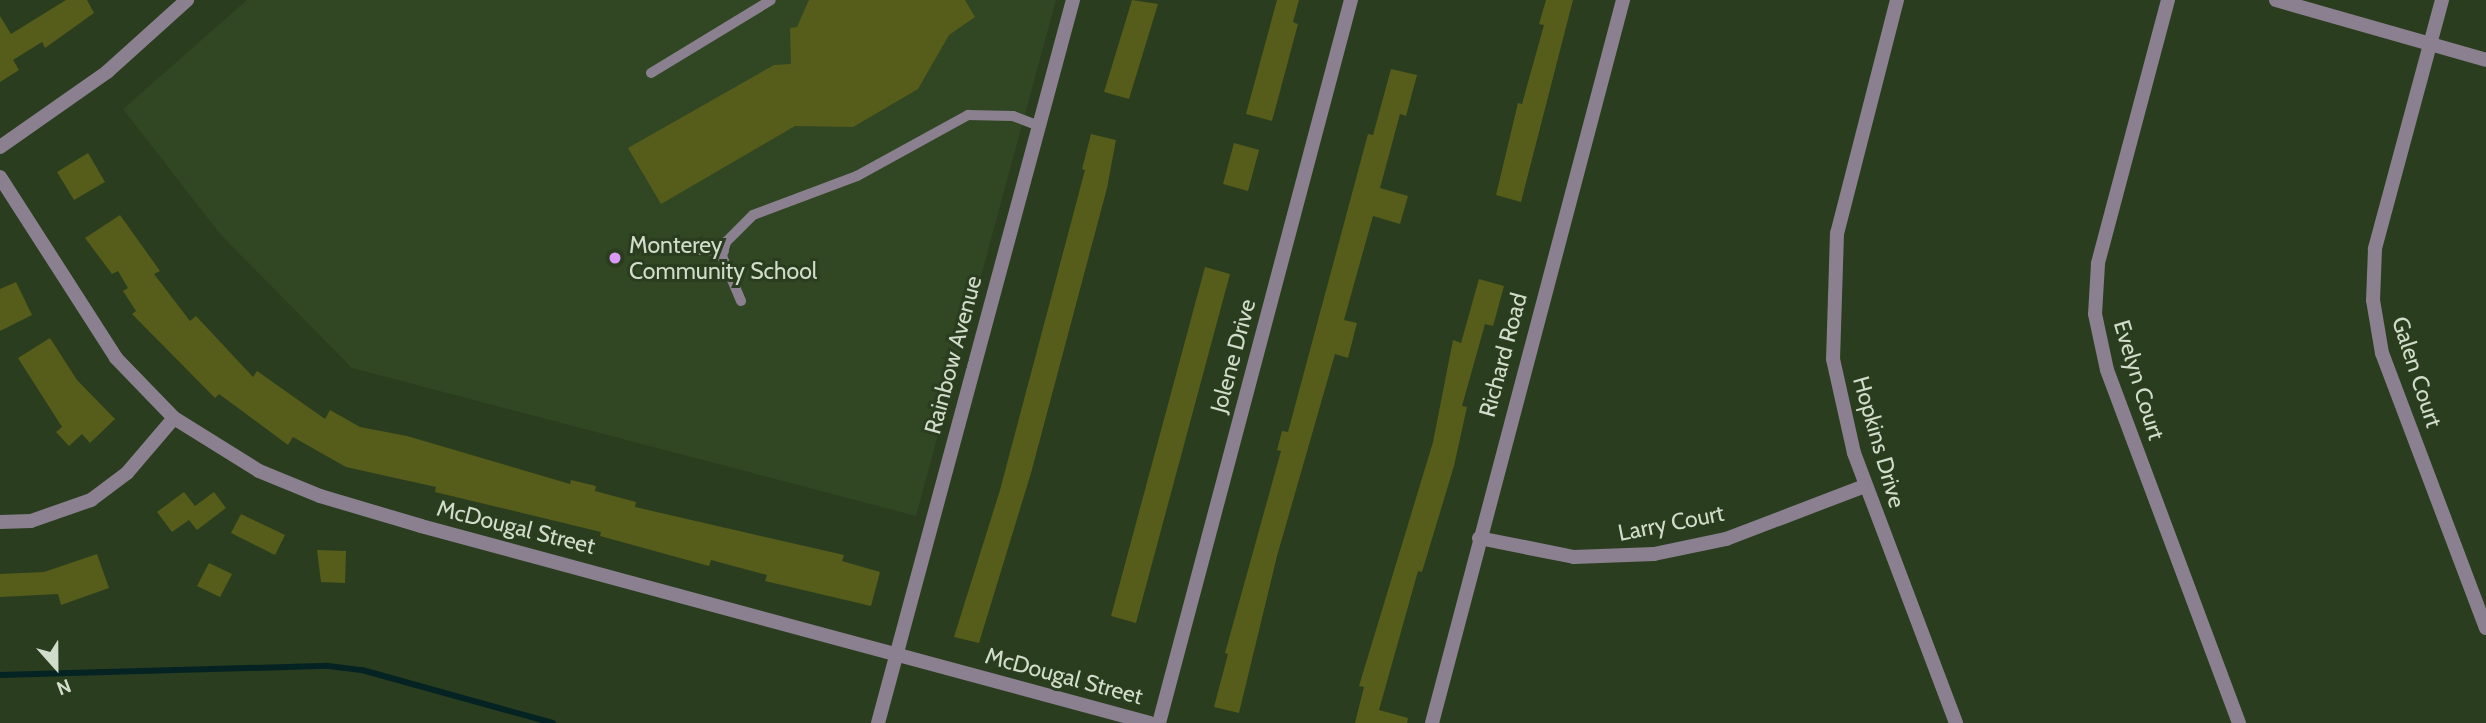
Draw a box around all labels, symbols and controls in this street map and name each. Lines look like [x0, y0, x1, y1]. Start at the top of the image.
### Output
place label: Monterey Community School [629, 231, 817, 285]
marker: Monterey Community School [607, 250, 623, 266]
street label: Rainbow Avenue [919, 273, 987, 437]
street label: Richard Road [1473, 290, 1533, 420]
street label: Jolene Drive [1205, 296, 1261, 416]
street label: Galen Court [2386, 313, 2448, 431]
street label: Evelyn Court [2108, 317, 2170, 443]
street label: Hopkins Drive [1847, 373, 1911, 511]
street label: McDougal Street [434, 494, 598, 560]
street label: Larry Court [1616, 499, 1726, 547]
north arrow [21, 632, 91, 702]
street label: McDougal Street [982, 642, 1146, 710]
text: N [53, 674, 74, 700]

